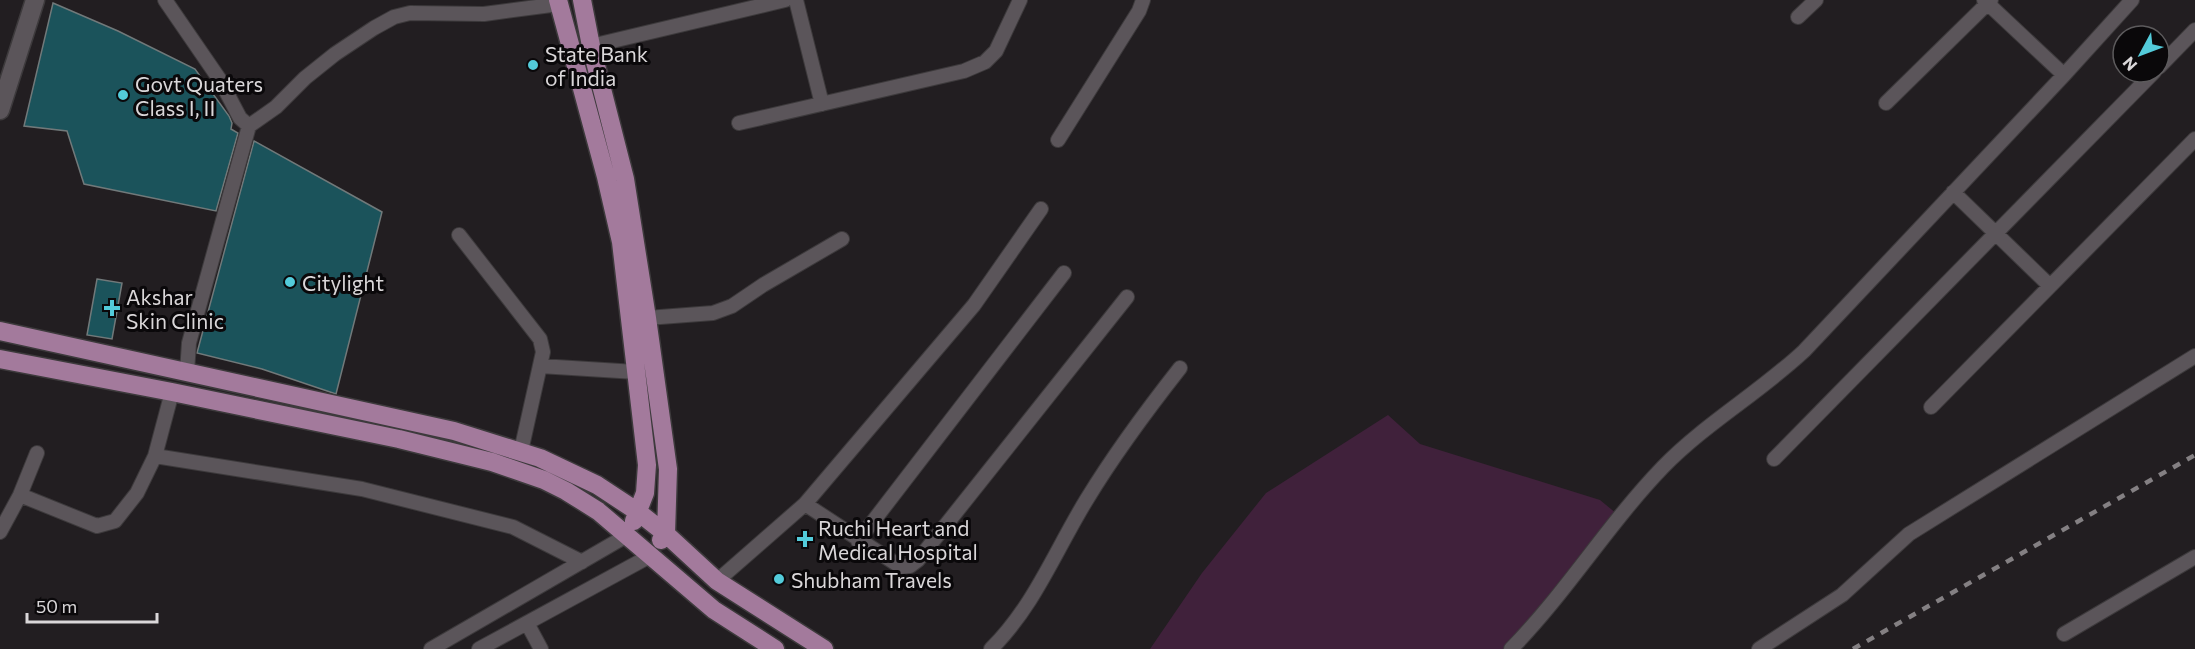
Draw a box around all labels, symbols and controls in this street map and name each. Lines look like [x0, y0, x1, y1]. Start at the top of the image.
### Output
north arrow [2111, 24, 2171, 84]
place label: State Bank of India [545, 41, 648, 90]
text: N [2118, 53, 2140, 75]
marker: State Bank of India [526, 58, 540, 72]
place label: Govt Quaters Class I, II [135, 71, 263, 120]
marker: Govt Quaters Class I, II [116, 88, 130, 102]
place label: Citylight [302, 270, 384, 295]
marker: Citylight [283, 275, 297, 289]
place label: Akshar Skin Clinic [126, 284, 224, 333]
marker: Akshar Skin Clinic [103, 299, 121, 317]
place label: Ruchi Heart and Medical Hospital [818, 515, 978, 564]
marker: Ruchi Heart and Medical Hospital [796, 530, 814, 548]
place label: Shubham Travels [791, 567, 952, 592]
marker: Shubham Travels [772, 572, 786, 586]
scale bar [27, 586, 158, 624]
text: 50 m [36, 595, 77, 617]

